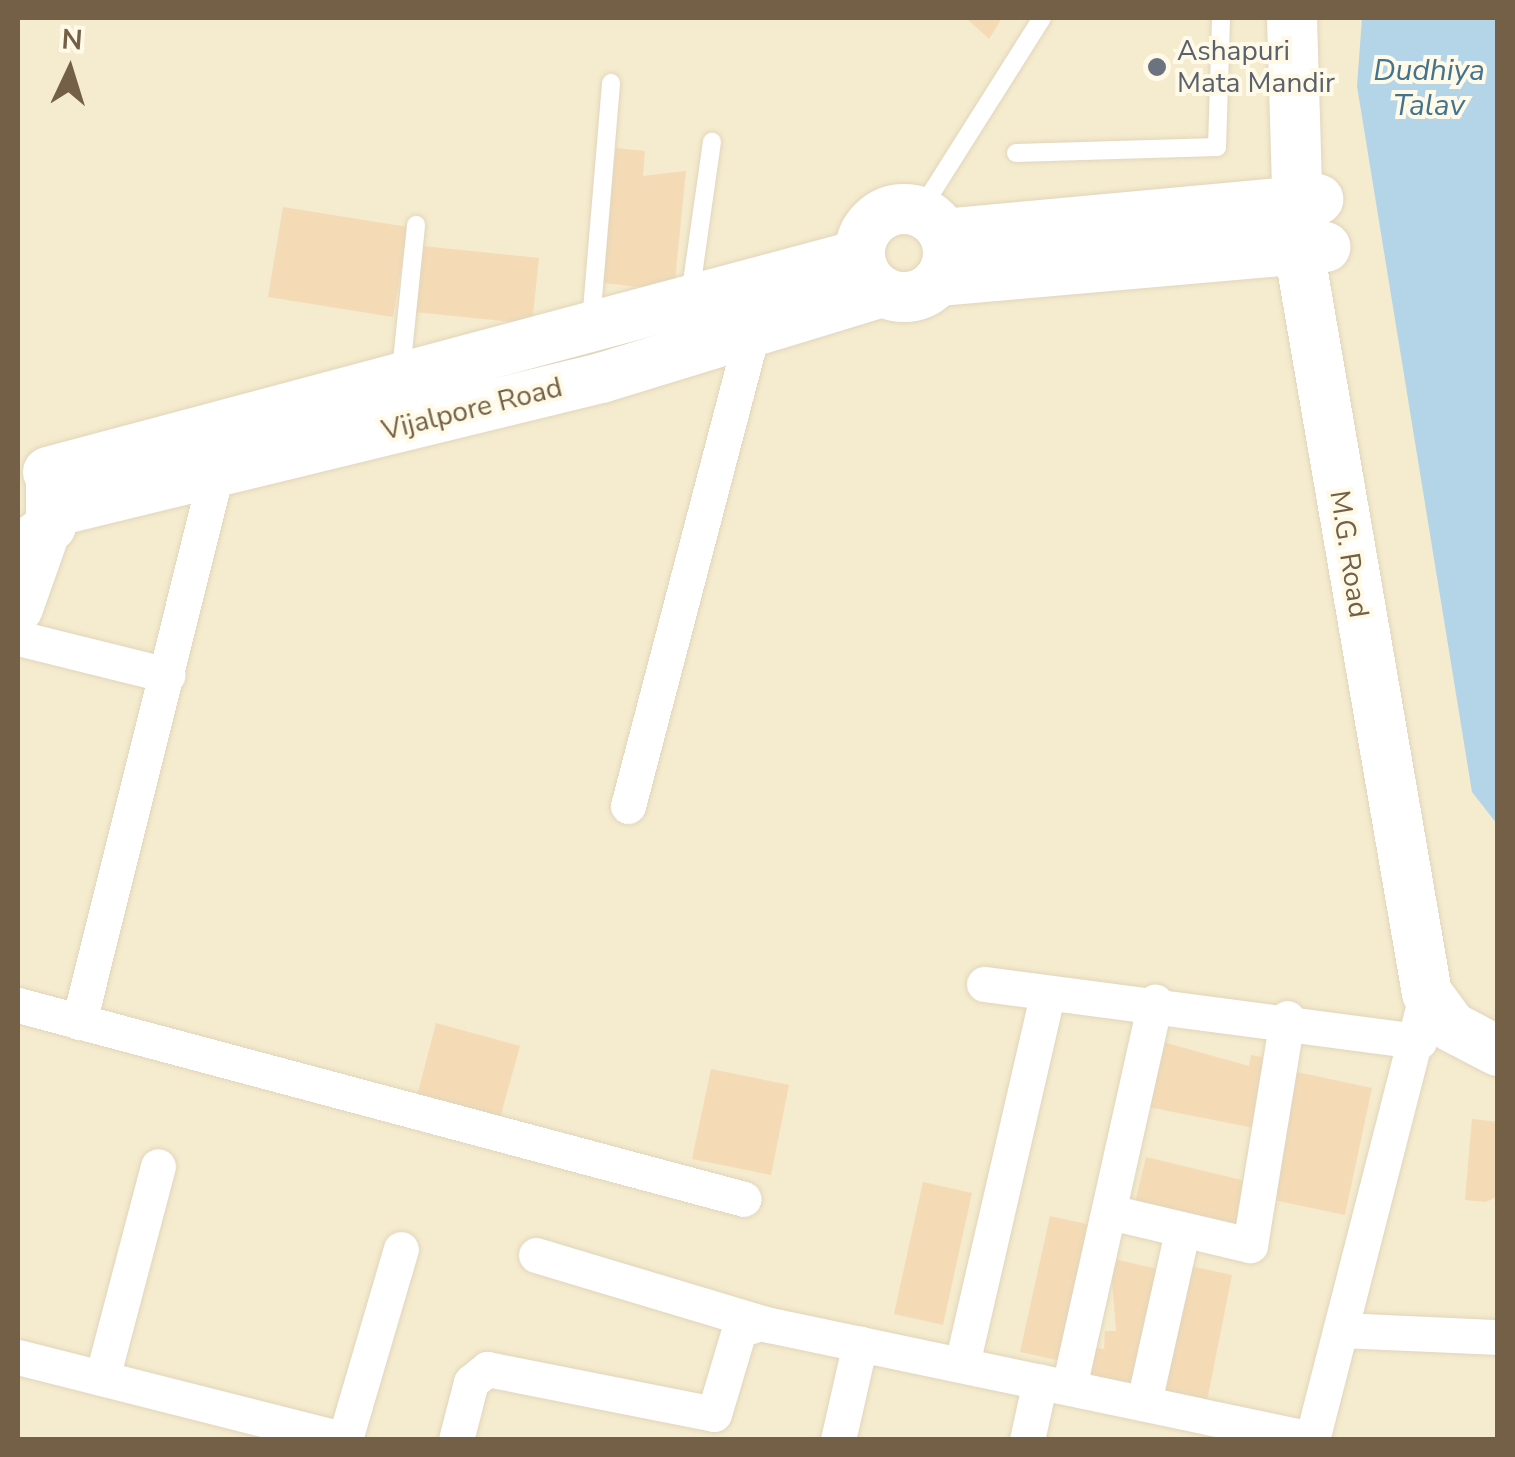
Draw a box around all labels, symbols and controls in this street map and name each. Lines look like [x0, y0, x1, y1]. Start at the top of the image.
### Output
north arrow [20, 20, 120, 120]
text: N [60, 20, 84, 60]
place label: Ashapuri Mata Mandir [1177, 34, 1335, 100]
water label: Dudhiya Talav [1373, 53, 1485, 124]
marker: Ashapuri Mata Mandir [1146, 56, 1168, 78]
street label: Vijalpore Road [378, 370, 566, 448]
street label: M.G. Road [1322, 488, 1376, 620]

